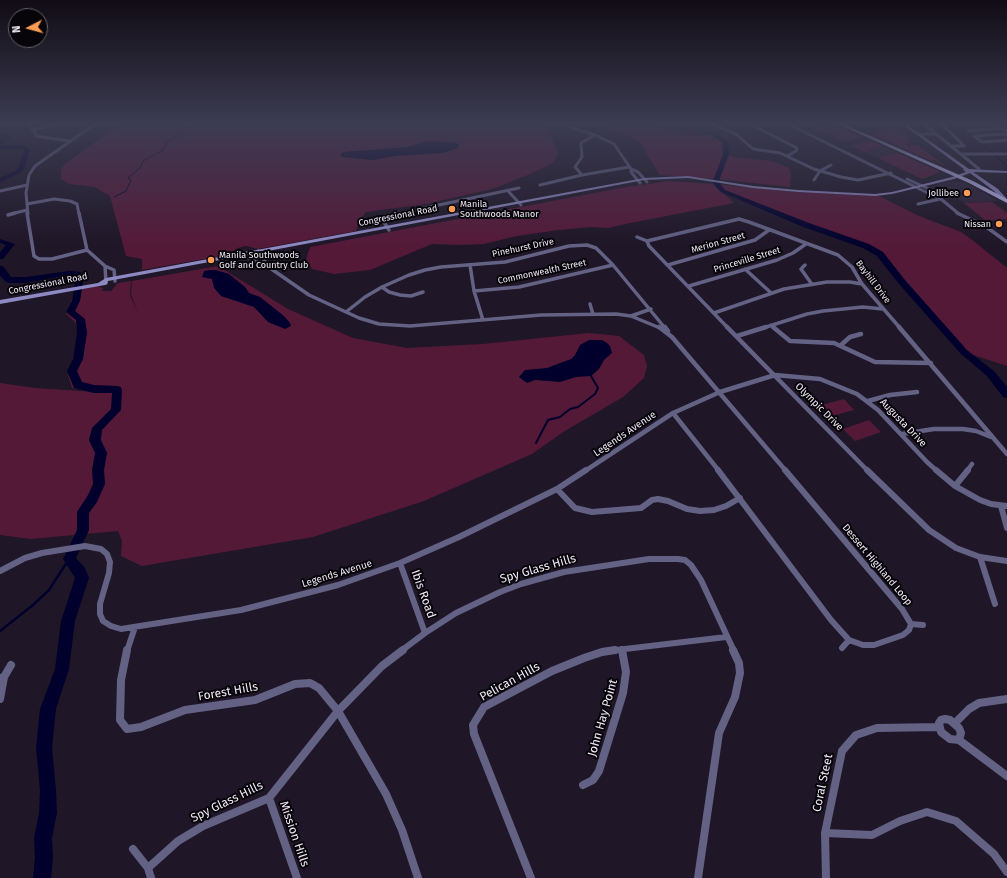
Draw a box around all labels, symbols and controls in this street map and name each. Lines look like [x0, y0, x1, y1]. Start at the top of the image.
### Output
north arrow [8, 8, 48, 48]
text: N [10, 25, 23, 34]
place label: Jollibee [928, 188, 959, 198]
marker: Jollibee [962, 188, 972, 198]
place label: Manila Southwoods Manor [460, 199, 539, 220]
street label: Congressional Road [358, 203, 438, 229]
marker: Manila Southwoods Manor [447, 204, 457, 214]
place label: Nissan [964, 219, 991, 229]
marker: Nissan [994, 219, 1004, 229]
street label: Merion Street [690, 230, 746, 256]
street label: Pinehurst Drive [491, 236, 555, 260]
street label: Princeville Street [712, 245, 782, 275]
place label: Manila Southwoods Golf and Country Club [219, 250, 308, 271]
marker: Manila Southwoods Golf and Country Club [206, 255, 216, 265]
street label: Commonwealth Street [497, 257, 587, 287]
street label: Bayhill Drive [853, 258, 893, 306]
street label: Congressional Road [8, 271, 88, 297]
street label: Olympic Drive [793, 381, 845, 433]
street label: Augusta Drive [877, 396, 929, 450]
street label: Legends Avenue [591, 409, 659, 459]
street label: Dessert Highland Loop [839, 522, 915, 608]
street label: Spy Glass Hills [498, 551, 578, 587]
street label: Legends Avenue [300, 558, 374, 590]
street label: Ibis Road [408, 568, 438, 620]
street label: Pelican Hills [477, 660, 543, 704]
street label: John Hay Point [585, 678, 621, 758]
street label: Forest Hills [197, 680, 259, 704]
street label: Coral Steet [810, 753, 836, 813]
street label: Spy Glass Hills [189, 778, 265, 826]
street label: Mission Hills [276, 799, 312, 869]

